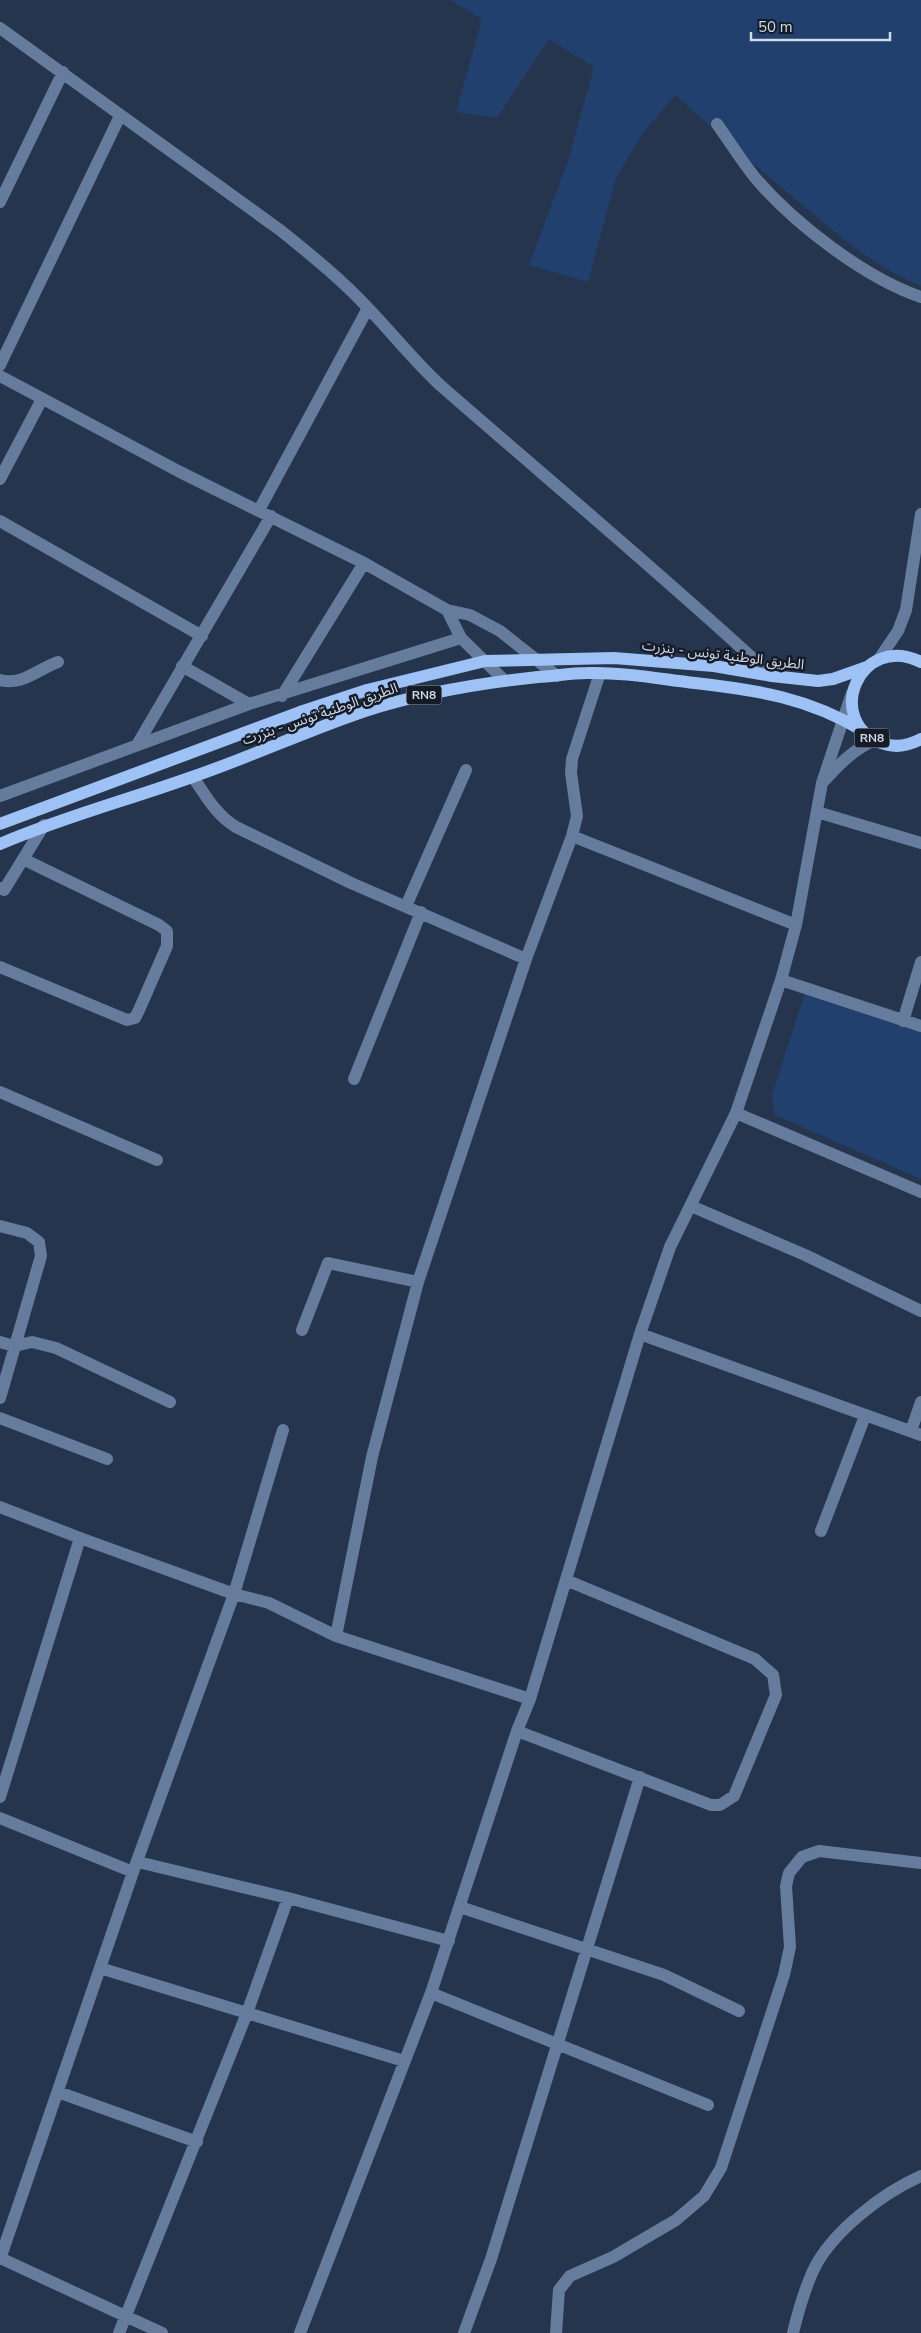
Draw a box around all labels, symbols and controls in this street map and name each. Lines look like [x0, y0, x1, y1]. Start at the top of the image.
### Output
scale bar [751, 10, 890, 42]
text: 50 m [758, 17, 793, 37]
street label: الطريق الوطنية تونس - بنزرت [641, 636, 805, 674]
street label: الطريق الوطنية تونس - بنزرت [240, 678, 400, 750]
road number: RN8 [406, 686, 442, 704]
road number: RN8 [854, 728, 890, 748]

